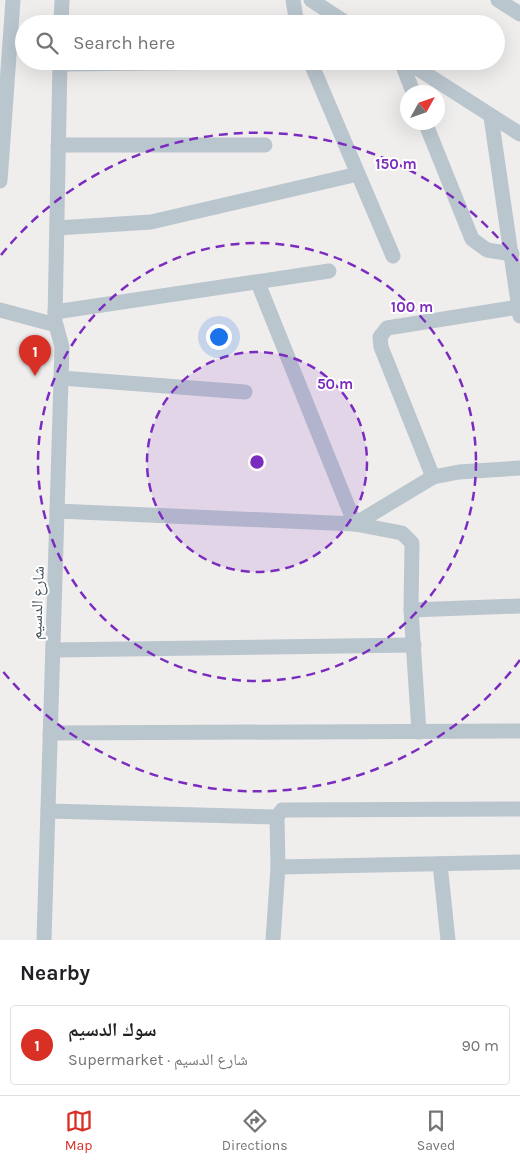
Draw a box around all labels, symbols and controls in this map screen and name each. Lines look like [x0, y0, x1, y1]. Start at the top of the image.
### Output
search box [15, 15, 505, 70]
icon: search [33, 29, 61, 57]
text: Search here [73, 32, 175, 54]
north arrow [400, 85, 445, 130]
text: 150 m [375, 155, 417, 173]
text: 100 m [391, 298, 433, 316]
your location [206, 324, 232, 350]
pin: 1 [19, 335, 51, 376]
text: 50 m [317, 375, 353, 393]
centre of rings [248, 453, 266, 471]
street label: شارع الدسيم [26, 566, 49, 640]
text: Nearby [20, 961, 90, 985]
text: سوك الدسيم [68, 1019, 157, 1041]
text: 1 [34, 1036, 40, 1055]
text: 90 m [461, 1036, 499, 1055]
text: Supermarket · شارع الدسيم [68, 1050, 248, 1069]
tab: Map [65, 1107, 93, 1154]
tab: Directions [222, 1107, 288, 1154]
tab: Saved [417, 1107, 455, 1154]

